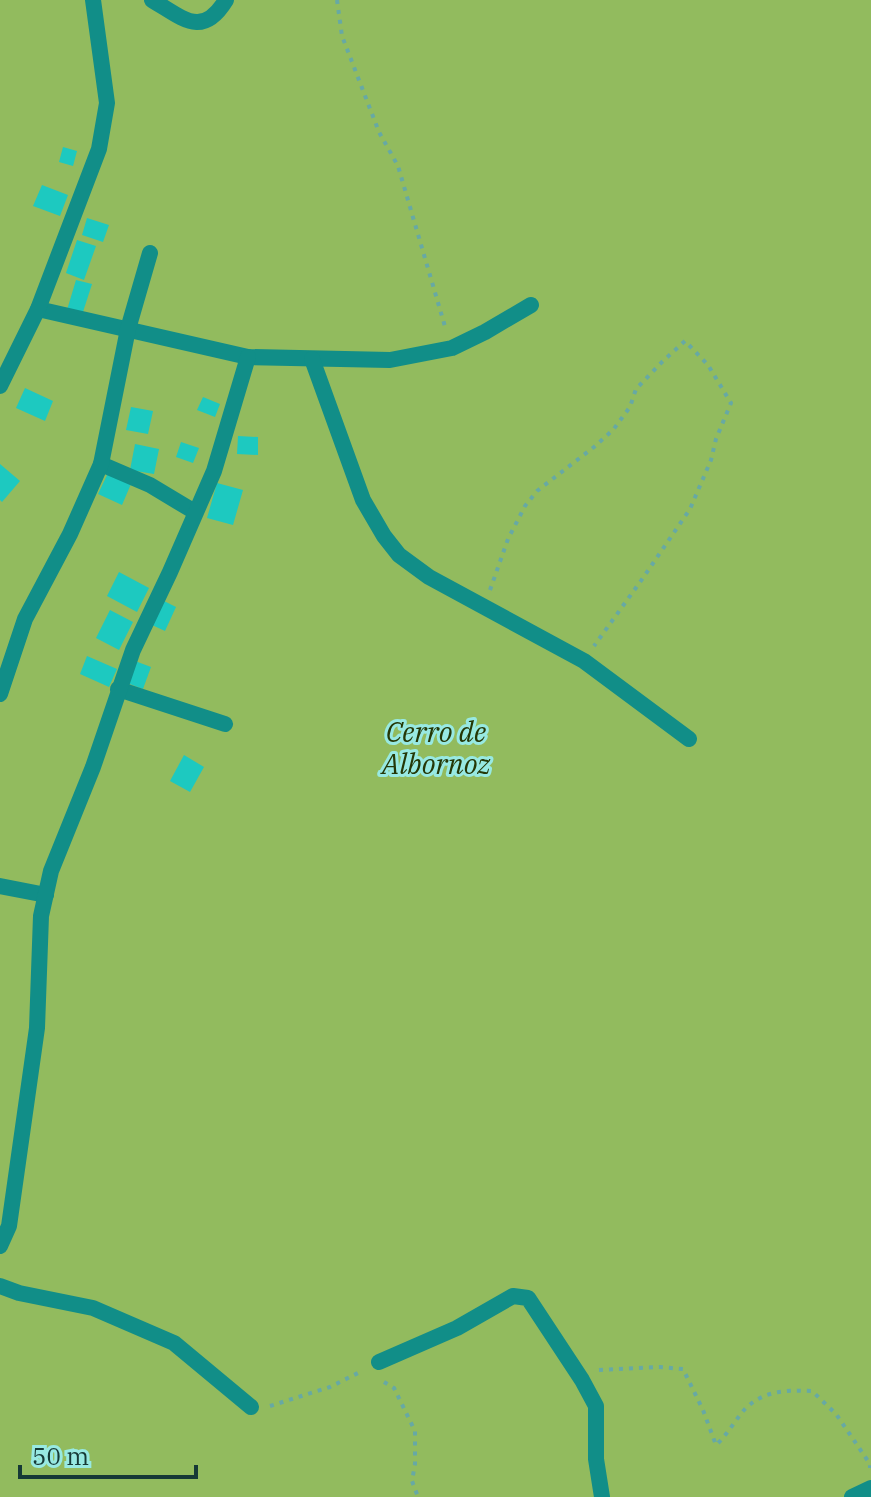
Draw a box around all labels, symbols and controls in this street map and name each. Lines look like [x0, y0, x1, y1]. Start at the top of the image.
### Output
park label: Cerro de Albornoz [380, 713, 490, 782]
scale bar [20, 1429, 196, 1479]
text: 50 m [32, 1440, 89, 1472]

